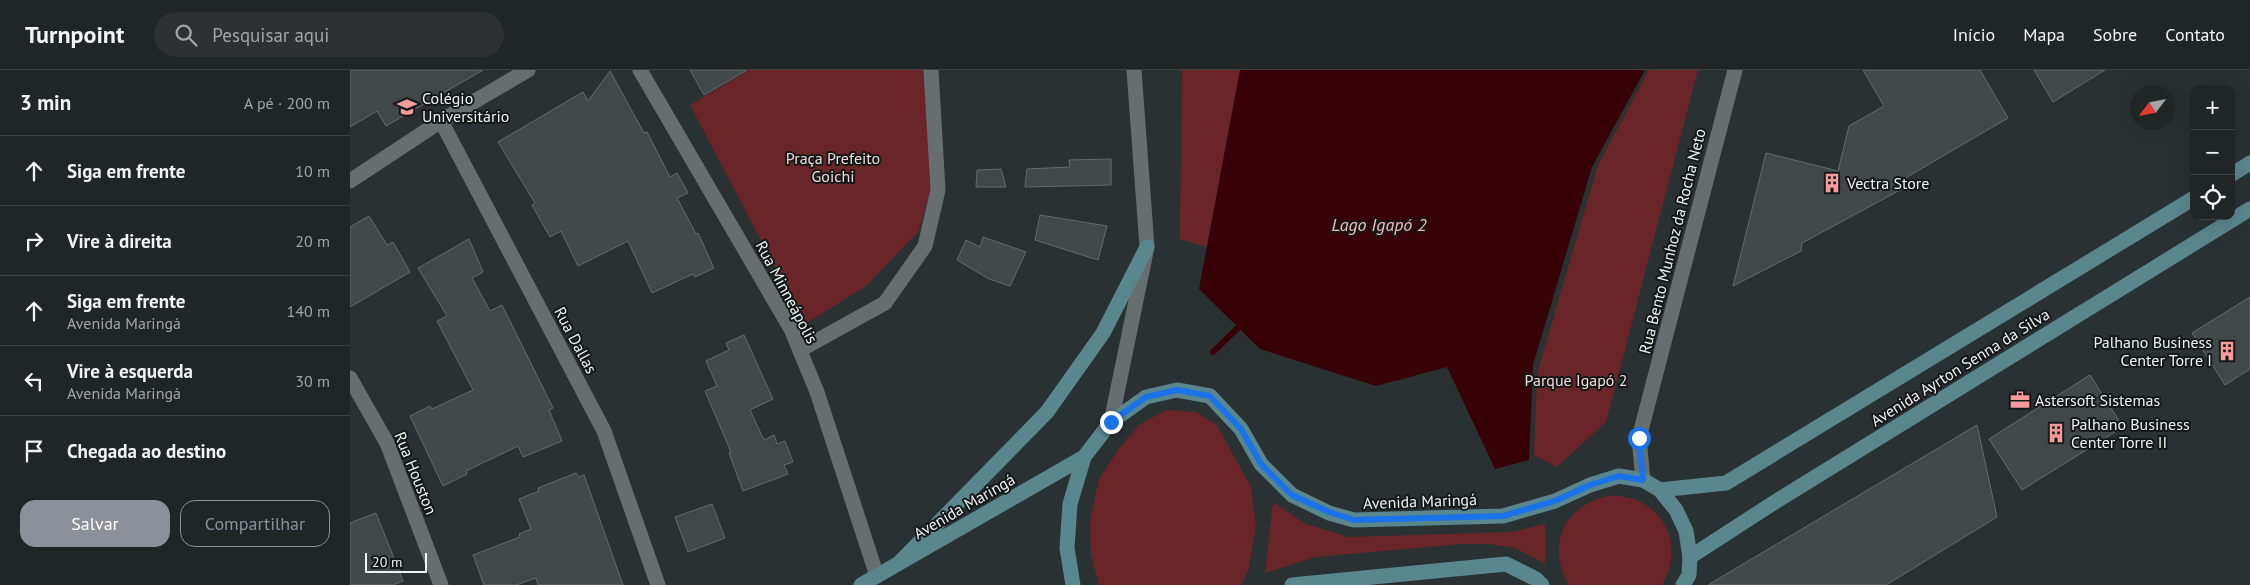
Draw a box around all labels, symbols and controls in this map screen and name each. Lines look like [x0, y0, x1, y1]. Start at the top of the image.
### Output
search box [154, 12, 504, 57]
text: Turnpoint [25, 19, 124, 50]
icon: search [172, 21, 200, 49]
text: Pesquisar aqui [212, 23, 329, 47]
text: Início [1953, 23, 1995, 46]
text: Mapa [2023, 23, 2065, 46]
text: Sobre [2093, 23, 2137, 46]
text: Contato [2165, 23, 2225, 46]
north arrow [2130, 85, 2175, 130]
map controls [2190, 85, 2235, 220]
button: + [2190, 85, 2235, 130]
place label: Colégio Universitário [422, 88, 509, 126]
text: 3 min [20, 89, 71, 116]
text: A pé · 200 m [244, 93, 330, 113]
school or university icon: Colégio Universitário [396, 96, 418, 118]
street label: Rua Bento Munhoz da Rocha Neto [1634, 126, 1710, 356]
button: − [2190, 130, 2235, 175]
park label: Praça Prefeito Goichi [786, 148, 880, 186]
icon: ahead [20, 157, 48, 185]
text: Siga em frente [67, 159, 185, 183]
text: 10 m [295, 161, 330, 181]
building icon: Vectra Store [1821, 172, 1843, 194]
place label: Vectra Store [1846, 173, 1929, 193]
button: locate [2190, 175, 2235, 220]
water label: Lago Igapó 2 [1332, 213, 1427, 236]
icon: right [20, 227, 48, 255]
text: Vire à direita [67, 229, 172, 253]
text: 20 m [295, 231, 330, 251]
street label: Rua Minneápolis [751, 237, 823, 347]
text: Siga em frente [67, 289, 185, 313]
icon: ahead [20, 297, 48, 325]
text: 140 m [287, 301, 330, 321]
street label: Rua Dallas [550, 303, 602, 377]
street label: Avenida Ayrton Senna da Silva [1867, 304, 2053, 430]
text: Avenida Maringá [67, 313, 181, 333]
place label: Palhano Business Center Torre I [2093, 332, 2212, 370]
building icon: Palhano Business Center Torre I [2216, 340, 2238, 362]
text: Vire à esquerda [67, 359, 193, 383]
icon: left [20, 367, 48, 395]
park label: Parque Igapó 2 [1525, 370, 1627, 390]
text: 30 m [295, 371, 330, 391]
text: Avenida Maringá [67, 383, 181, 403]
office icon: Astersoft Sistemas [2009, 389, 2031, 411]
place label: Astersoft Sistemas [2035, 390, 2160, 410]
route end [1100, 411, 1123, 434]
place label: Palhano Business Center Torre II [2071, 414, 2190, 452]
building icon: Palhano Business Center Torre II [2045, 422, 2067, 444]
route start [1628, 427, 1651, 450]
street label: Rua Houston [390, 429, 442, 517]
icon: arrive [20, 437, 48, 465]
text: Chegada ao destino [67, 439, 226, 463]
street label: Avenida Maringá [910, 469, 1018, 543]
street label: Avenida Maringá [1363, 489, 1477, 513]
button: Salvar [20, 500, 170, 547]
button: Compartilhar [180, 500, 330, 547]
scale bar [365, 550, 428, 573]
text: 20 m [372, 553, 402, 571]

